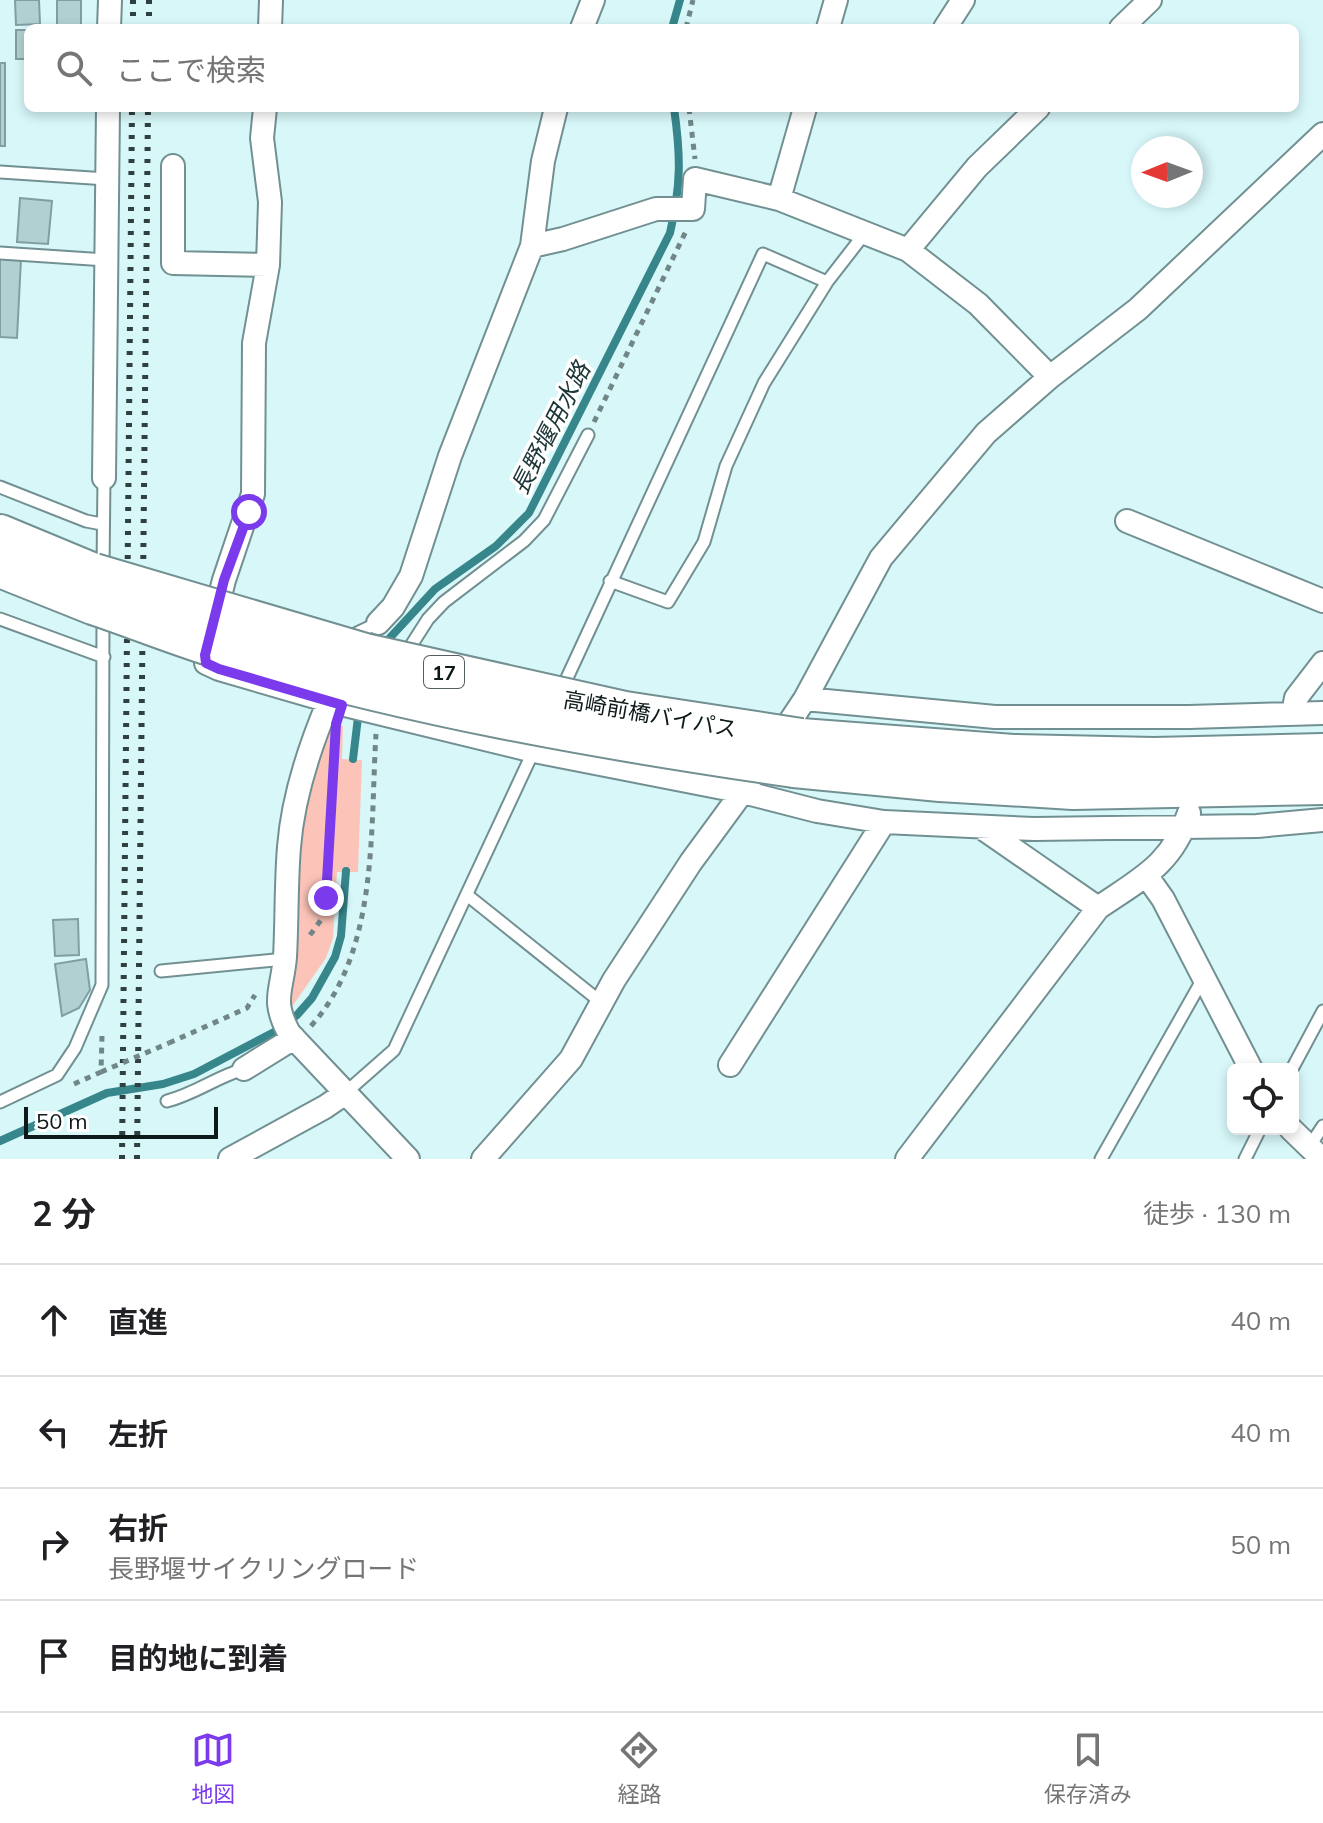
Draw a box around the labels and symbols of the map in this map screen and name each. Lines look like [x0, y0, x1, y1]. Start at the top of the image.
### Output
north arrow [1131, 136, 1203, 208]
water label: 長野堰用水路 [504, 355, 597, 499]
route start [231, 494, 267, 530]
road number: 17 [424, 656, 464, 688]
street label: 高崎前橋バイパス [561, 685, 739, 743]
route end [308, 880, 344, 916]
scale bar [24, 1103, 218, 1139]

